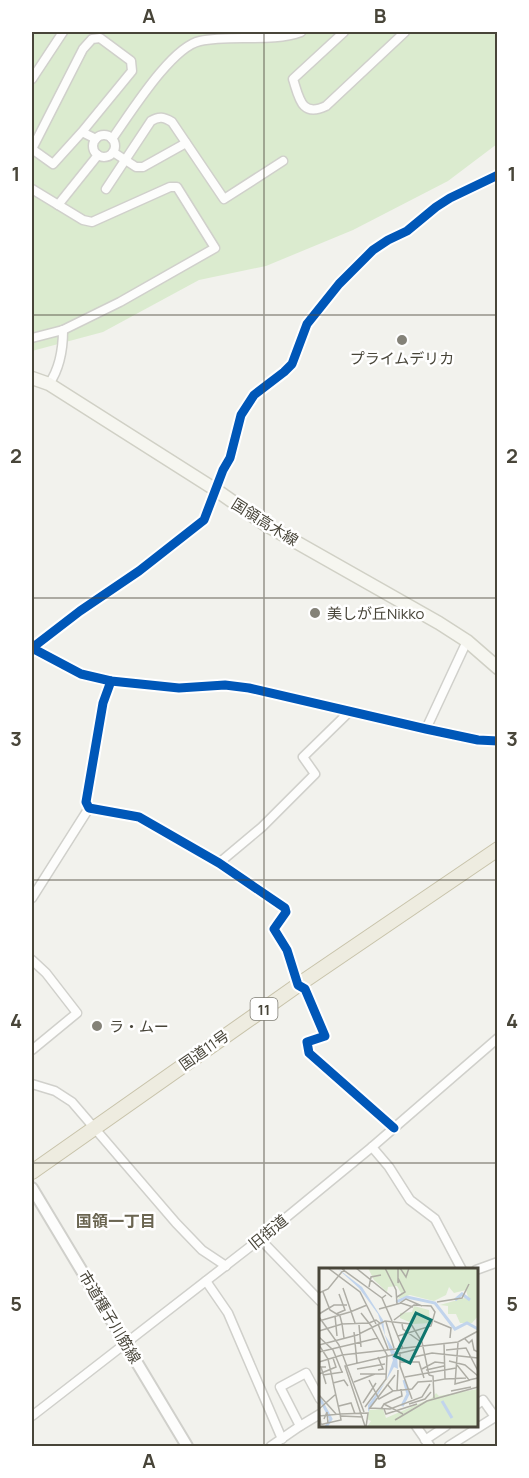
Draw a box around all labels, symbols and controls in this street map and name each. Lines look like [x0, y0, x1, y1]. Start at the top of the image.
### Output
text: A [142, 2, 156, 29]
text: B [374, 2, 387, 29]
text: 1 [12, 160, 20, 187]
text: 1 [508, 160, 516, 187]
marker: プライムデリカ [395, 333, 409, 347]
place label: プライムデリカ [350, 348, 454, 369]
text: 2 [10, 442, 22, 469]
text: 2 [506, 442, 518, 469]
street label: 国領高木線 [228, 493, 302, 551]
place label: 美しが丘Nikko [327, 603, 425, 624]
marker: 美しが丘Nikko [308, 606, 322, 620]
text: 3 [10, 725, 22, 752]
text: 3 [506, 725, 518, 752]
road number: 11 [250, 998, 278, 1020]
text: 4 [10, 1007, 22, 1034]
text: 4 [506, 1007, 518, 1034]
place label: ラ・ムー [109, 1016, 169, 1037]
marker: ラ・ムー [90, 1019, 104, 1033]
street label: 国道11号 [175, 1025, 233, 1075]
district label: 国領一丁目 [76, 1210, 156, 1232]
street label: 旧街道 [244, 1210, 292, 1254]
street label: 市道種子川筋線 [74, 1267, 146, 1367]
inset map [319, 1268, 478, 1427]
text: 5 [10, 1290, 22, 1317]
text: 5 [506, 1290, 518, 1317]
text: A [142, 1447, 156, 1474]
text: B [374, 1447, 387, 1474]

